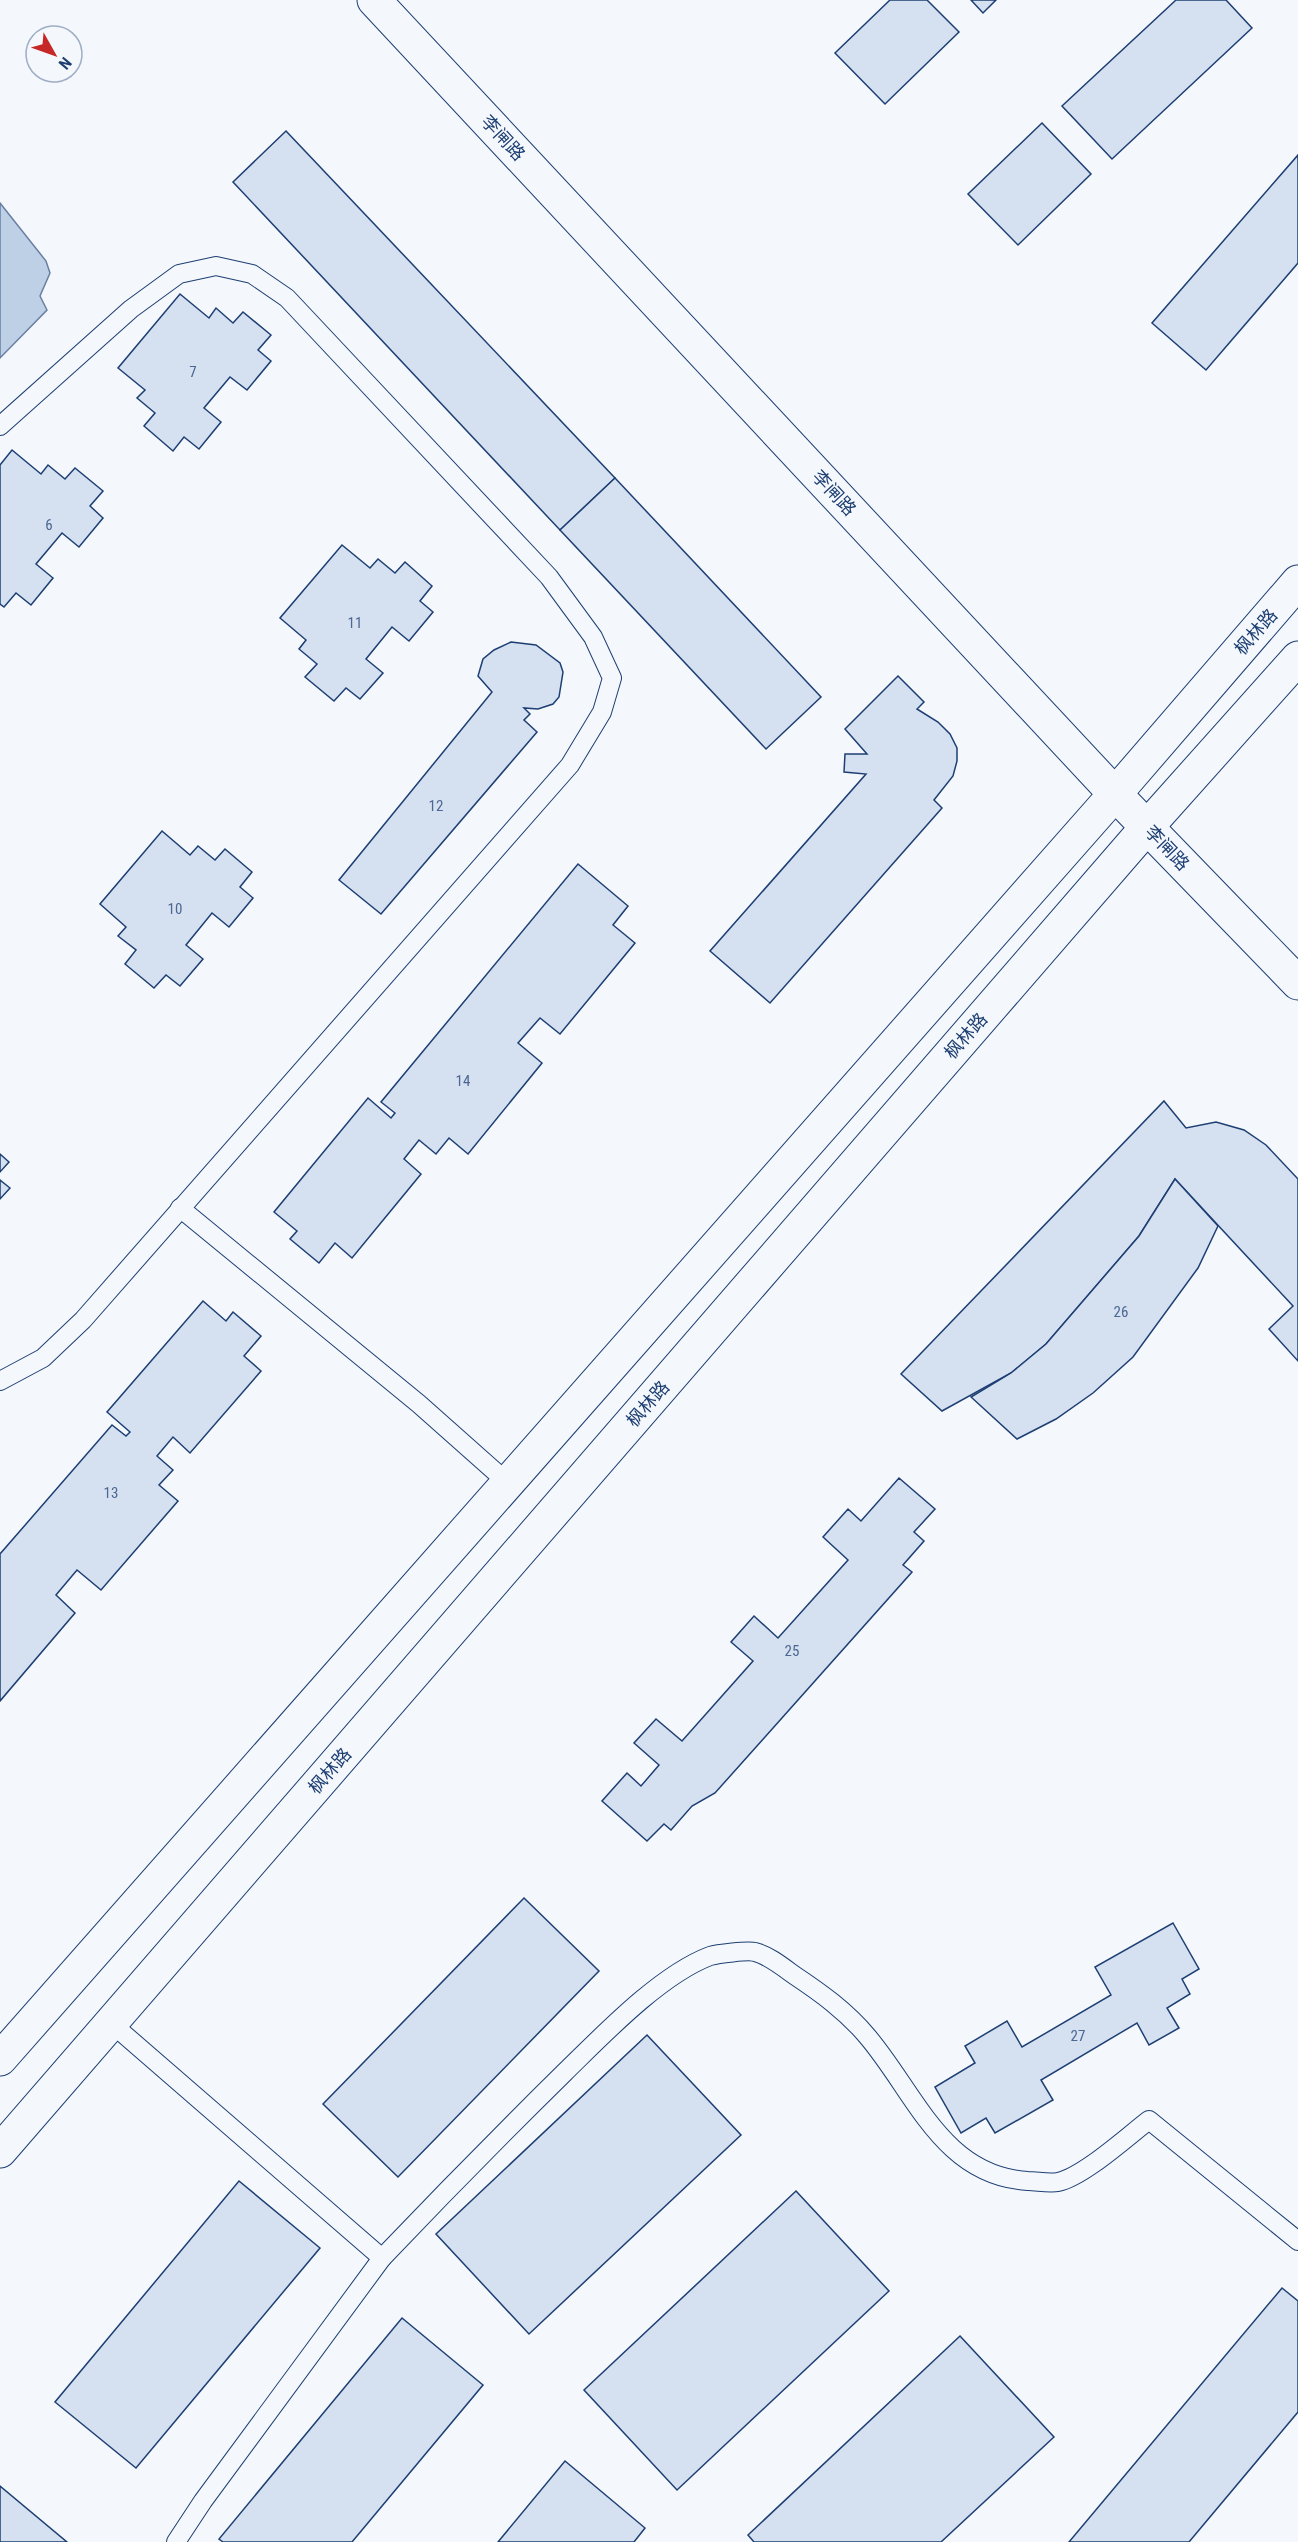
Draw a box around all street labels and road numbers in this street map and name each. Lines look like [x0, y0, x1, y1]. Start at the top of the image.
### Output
street label: 李闸路 [477, 111, 529, 165]
street label: 李闸路 [808, 466, 860, 520]
street label: 枫林路 [1230, 604, 1281, 659]
street label: 李闸路 [1141, 821, 1194, 874]
street label: 枫林路 [940, 1008, 991, 1063]
street label: 枫林路 [622, 1376, 673, 1431]
street label: 枫林路 [304, 1743, 355, 1798]

